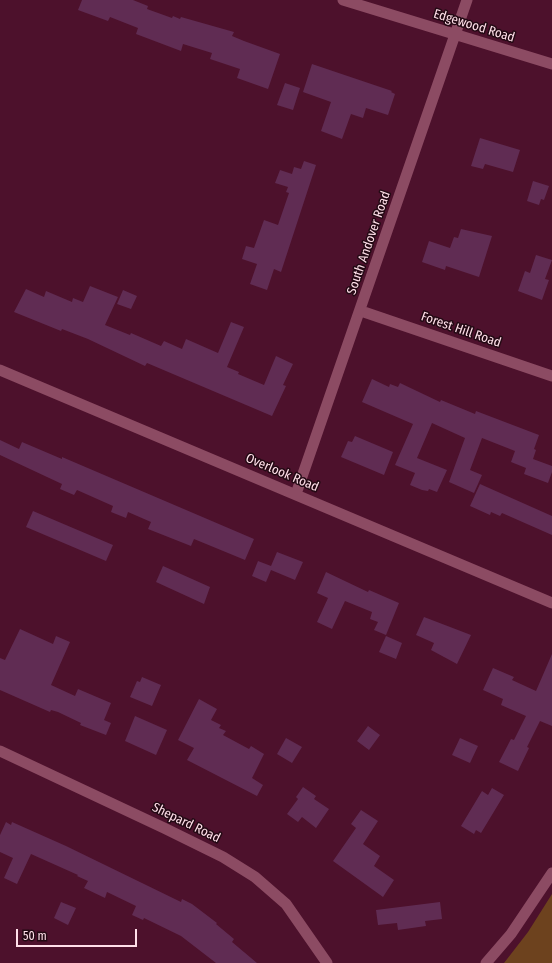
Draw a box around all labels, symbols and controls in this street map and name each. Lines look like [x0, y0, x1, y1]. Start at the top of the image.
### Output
street label: Edgewood Road [431, 6, 517, 46]
street label: South Andover Road [344, 189, 394, 297]
street label: Forest Hill Road [419, 309, 503, 351]
street label: Overlook Road [243, 451, 321, 495]
street label: Shepard Road [149, 800, 223, 846]
scale bar [18, 921, 139, 947]
text: 50 m [23, 929, 47, 943]

